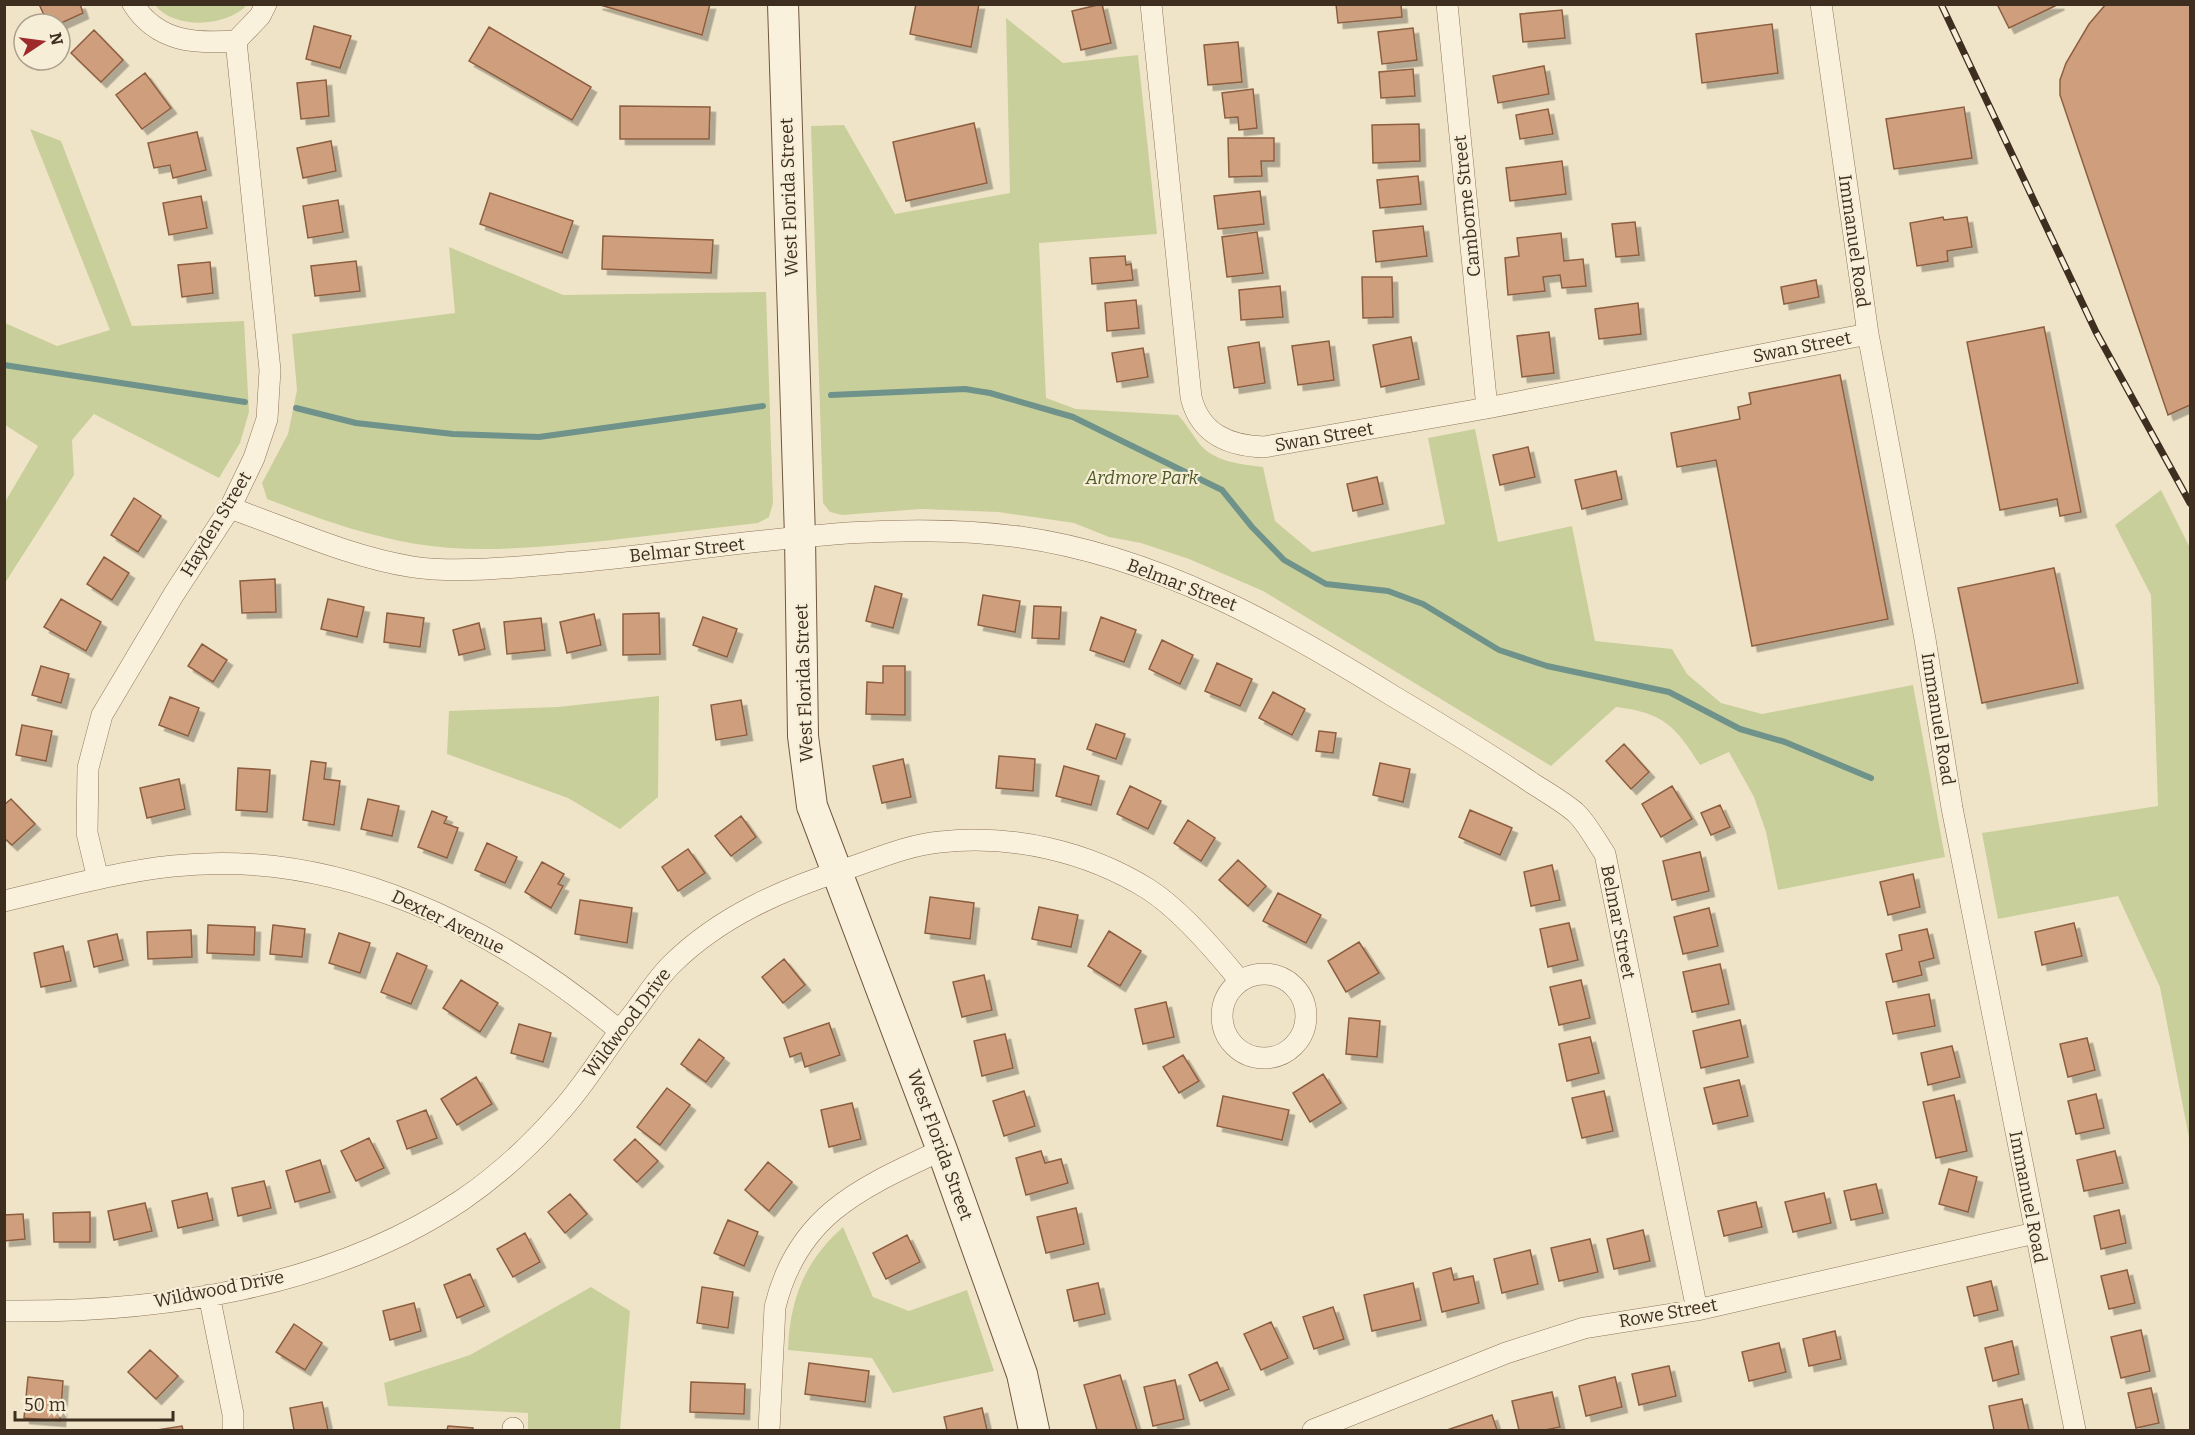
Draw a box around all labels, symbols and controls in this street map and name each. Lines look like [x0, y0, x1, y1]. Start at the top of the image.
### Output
north arrow [12, 12, 72, 72]
text: N [45, 31, 67, 47]
street label: West Florida Street [775, 117, 803, 277]
street label: Camborne Street [1449, 134, 1485, 278]
street label: Immanuel Road [1834, 173, 1874, 309]
street label: Swan Street [1751, 327, 1854, 367]
street label: Swan Street [1273, 417, 1376, 456]
street label: Hayden Street [176, 467, 256, 581]
park label: Ardmore Park [1085, 467, 1199, 489]
street label: Belmar Street [628, 533, 746, 567]
street label: Belmar Street [1124, 554, 1240, 616]
street label: West Florida Street [790, 603, 818, 763]
street label: Immanuel Road [1917, 651, 1959, 787]
street label: Belmar Street [1596, 863, 1640, 981]
street label: Dexter Avenue [388, 885, 508, 959]
street label: Wildwood Drive [579, 964, 675, 1082]
street label: West Florida Street [902, 1067, 978, 1224]
street label: Immanuel Road [2004, 1129, 2052, 1265]
street label: Wildwood Drive [152, 1266, 286, 1312]
street label: Rowe Street [1617, 1293, 1720, 1332]
scale bar [15, 1384, 172, 1422]
text: 50 m [24, 1394, 66, 1416]

